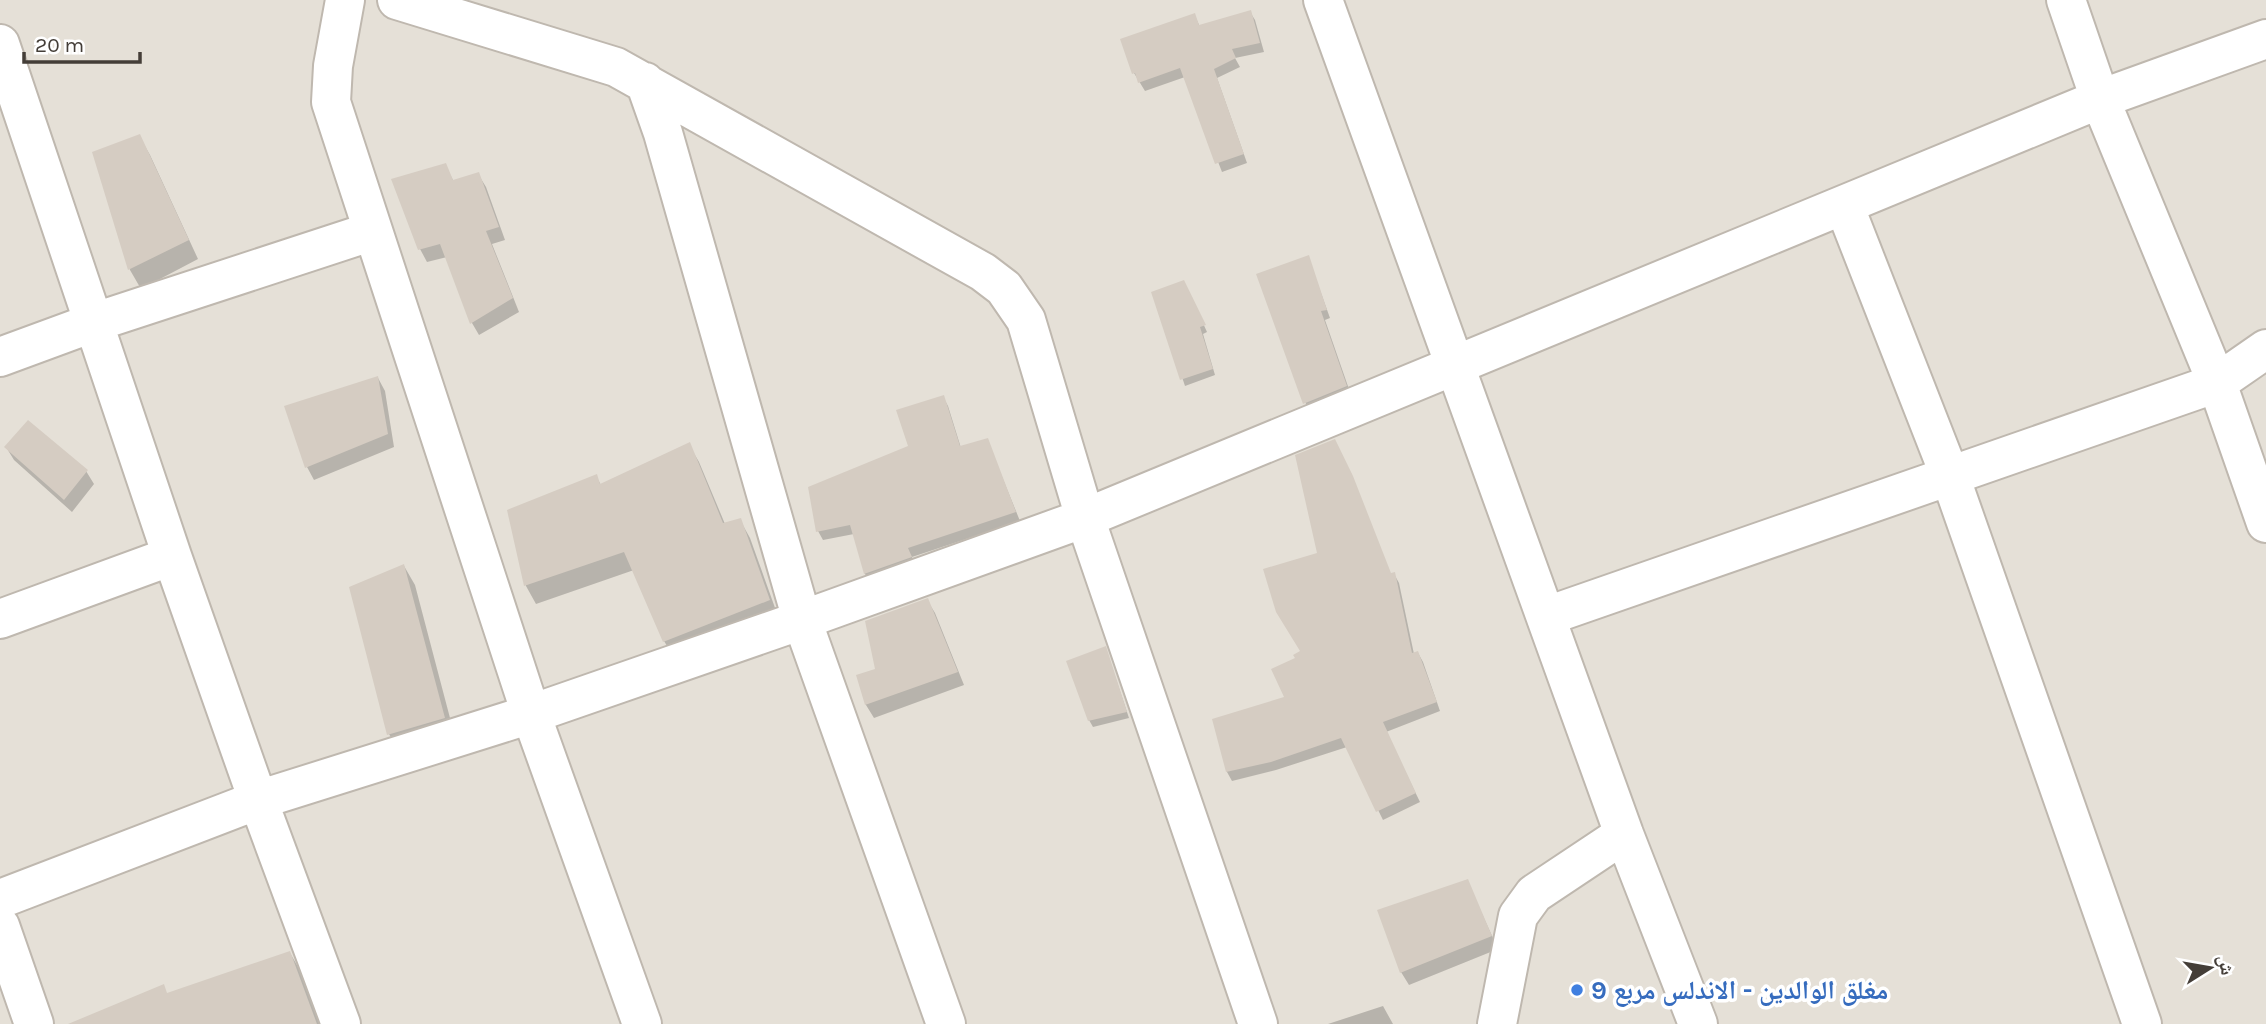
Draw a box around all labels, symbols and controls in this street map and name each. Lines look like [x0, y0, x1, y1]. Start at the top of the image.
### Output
scale bar [24, 21, 140, 65]
text: 20 m [35, 33, 84, 57]
north arrow [2175, 933, 2245, 1003]
text: ش [2213, 953, 2238, 977]
place label: مغلق الوالدين - الاندلس مربع 9 [1591, 975, 1888, 1007]
marker: مغلق الوالدين - الاندلس مربع 9 [1569, 982, 1585, 998]

